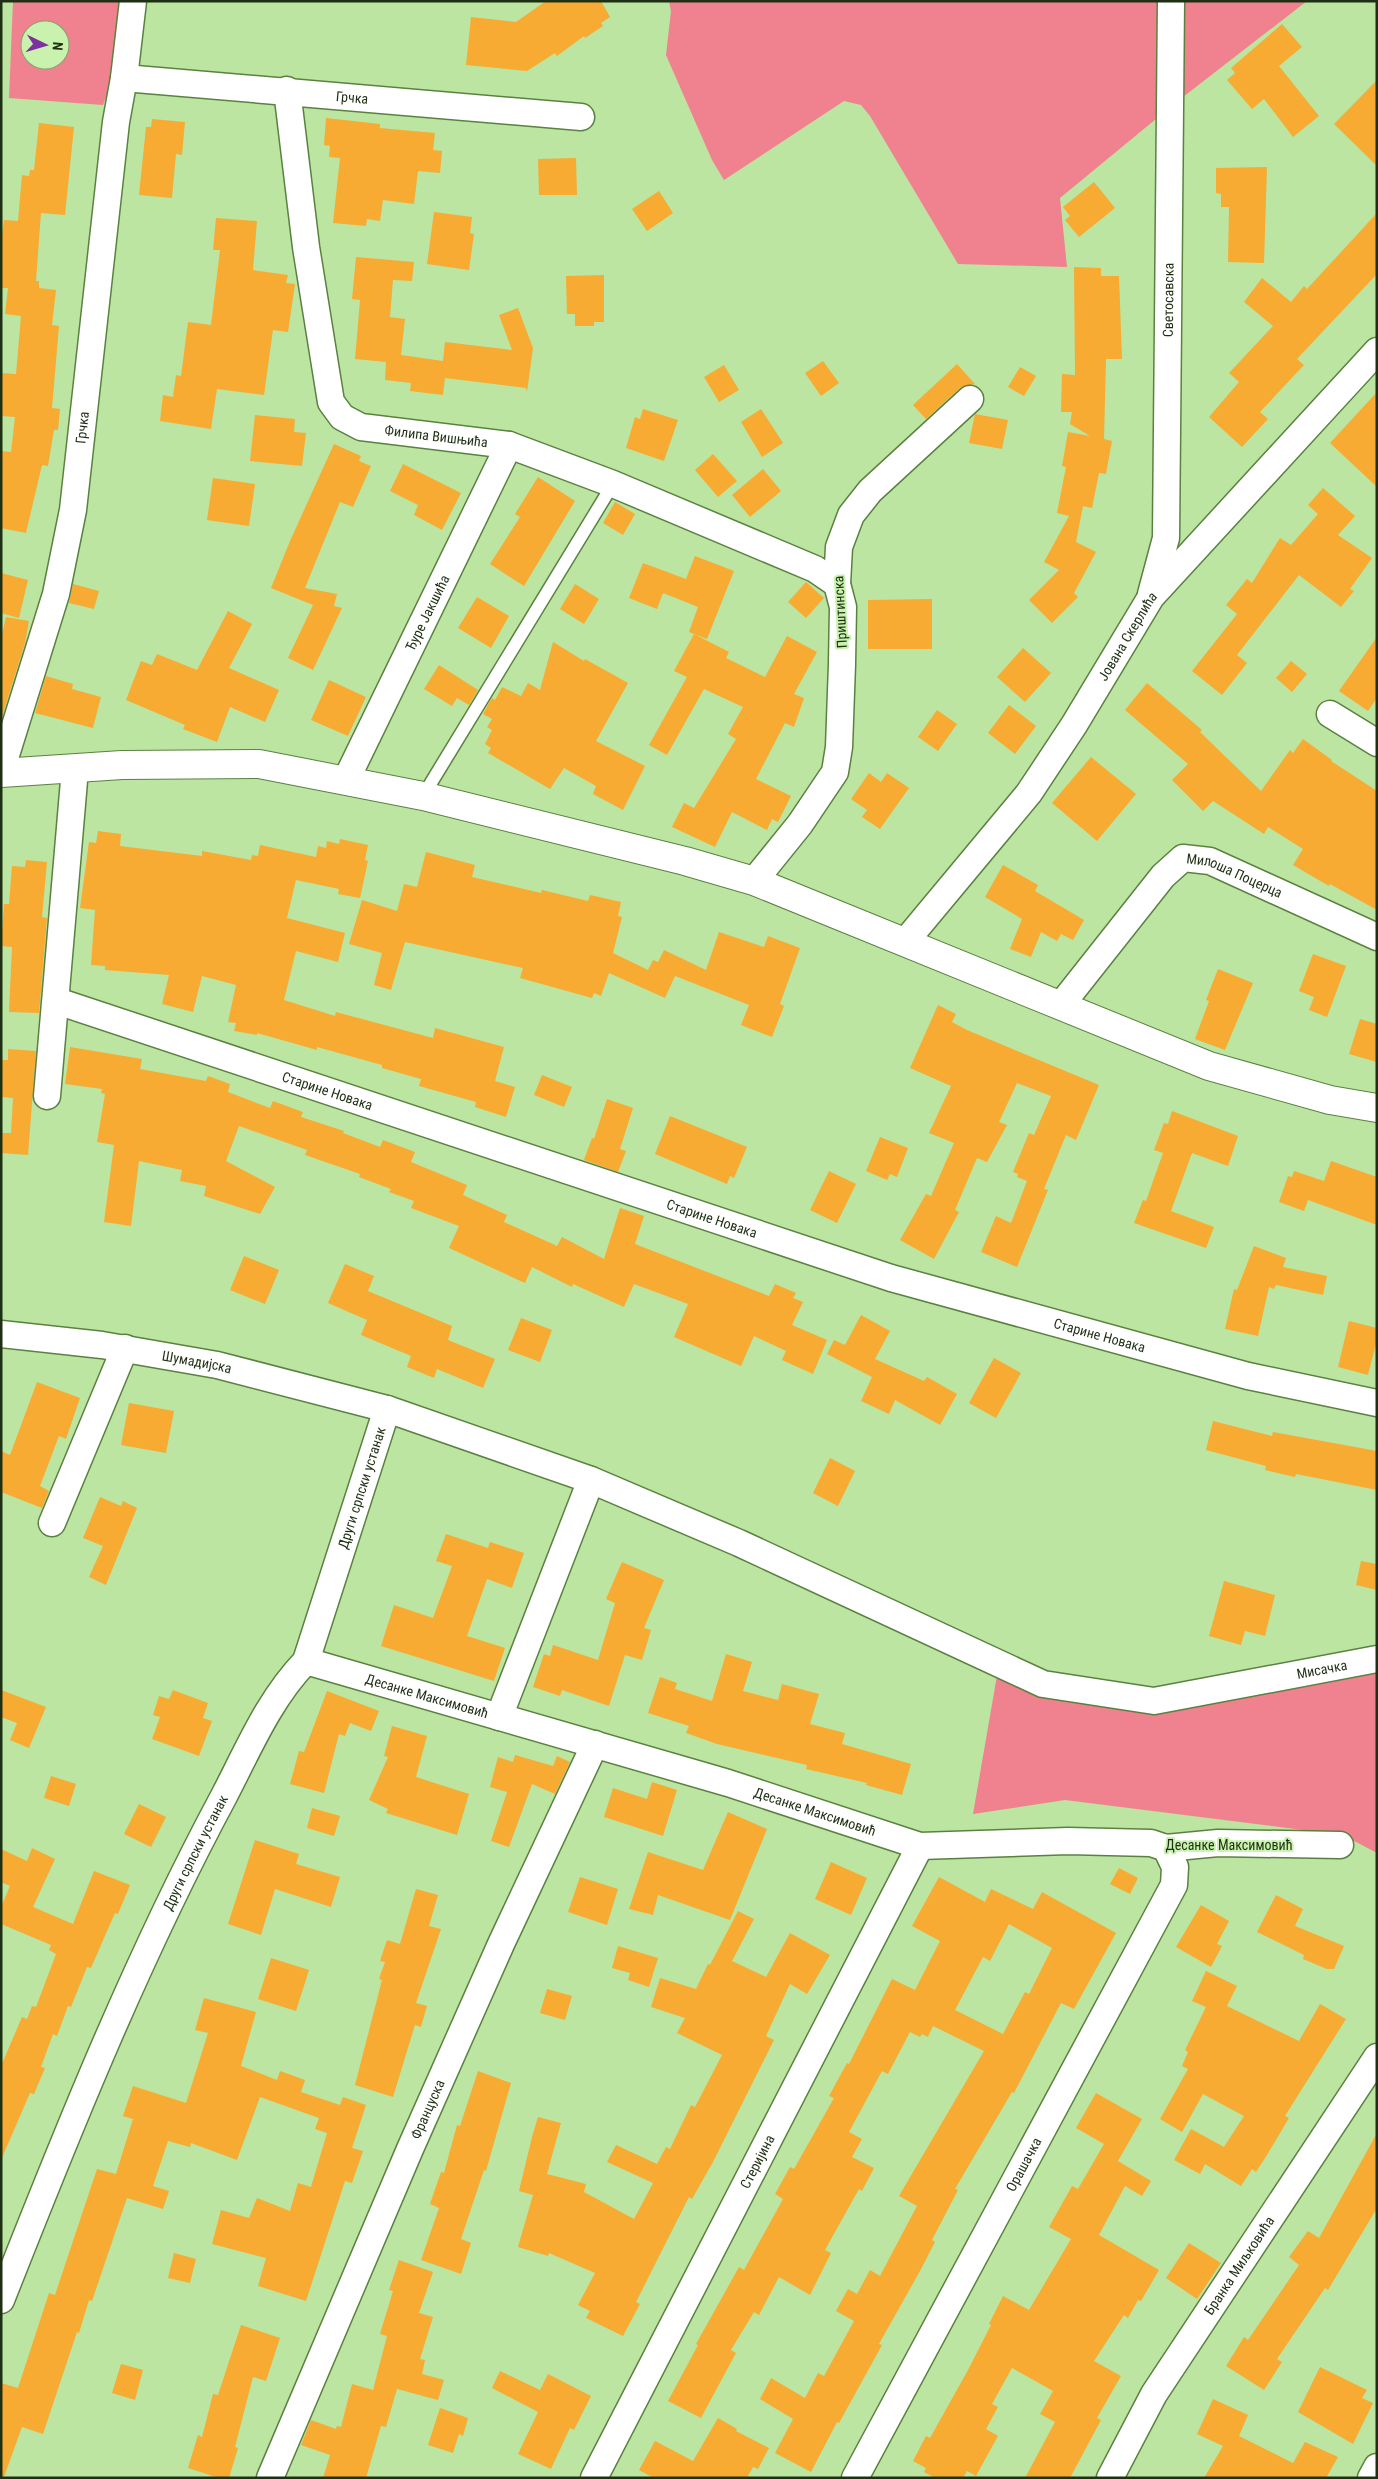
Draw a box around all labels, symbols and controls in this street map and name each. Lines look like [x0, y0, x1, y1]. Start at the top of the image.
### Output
north arrow [20, 20, 70, 70]
text: N [50, 41, 66, 51]
street label: Грчка [335, 88, 369, 107]
street label: Светосавска [1160, 263, 1177, 337]
street label: Грчка [72, 411, 92, 445]
street label: Филипа Вишњића [384, 422, 489, 450]
street label: Ђуре Јакшића [402, 572, 453, 653]
street label: Приштинска [830, 575, 850, 649]
street label: Јована Скерлића [1095, 588, 1160, 683]
street label: Милоша Поцерца [1186, 850, 1285, 901]
street label: Старине Новака [280, 1068, 375, 1113]
street label: Старине Новака [665, 1196, 759, 1241]
street label: Старине Новака [1052, 1315, 1147, 1355]
street label: Шумадијска [161, 1348, 234, 1377]
street label: Други српски устанак [335, 1425, 389, 1551]
street label: Мисачка [1295, 1657, 1348, 1682]
street label: Десанке Максимовић [364, 1671, 490, 1721]
street label: Десанке Максимовић [752, 1784, 878, 1839]
street label: Други српски устанак [159, 1792, 231, 1913]
street label: Десанке Максимовић [1165, 1837, 1293, 1853]
street label: Француска [407, 2077, 448, 2141]
street label: Стеријина [737, 2132, 778, 2191]
street label: Орашачка [1003, 2135, 1045, 2194]
street label: Бранка Миљковића [1201, 2213, 1277, 2318]

